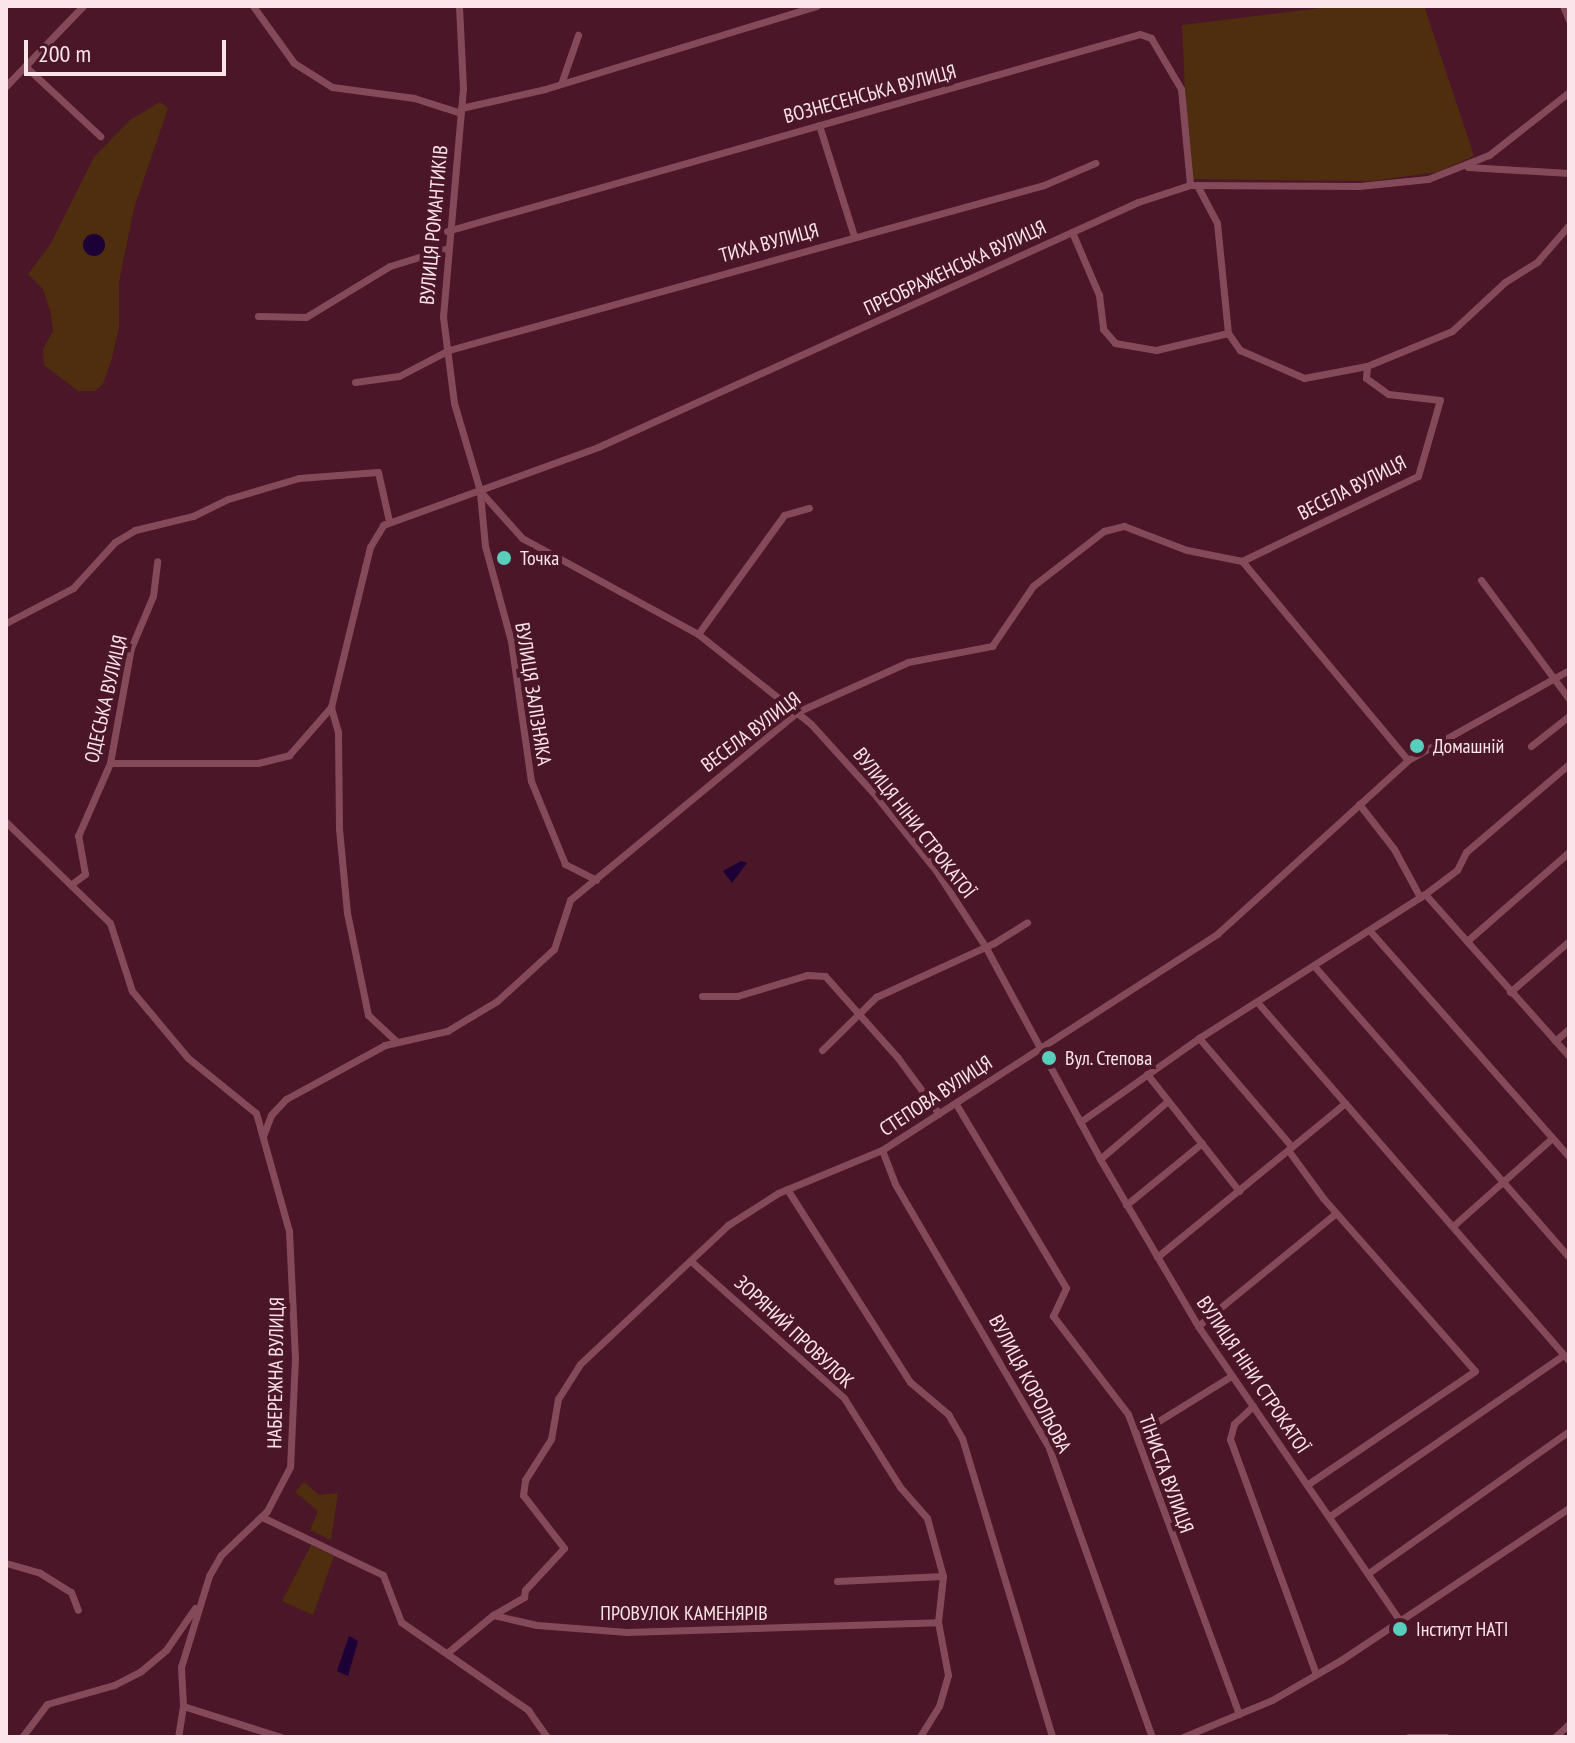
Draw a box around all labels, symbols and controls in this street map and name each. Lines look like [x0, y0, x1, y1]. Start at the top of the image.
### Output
scale bar [28, 24, 230, 74]
text: 200 m [38, 38, 91, 69]
street label: ВОЗНЕСЕНСЬКА ВУЛИЦЯ [781, 59, 959, 129]
street label: ВУЛИЦЯ РОМАНТИКІВ [415, 144, 453, 306]
street label: ПРЕОБРАЖЕНСЬКА ВУЛИЦЯ [860, 215, 1050, 321]
street label: ТИХА ВУЛИЦЯ [716, 218, 822, 268]
street label: ВЕСЕЛА ВУЛИЦЯ [1294, 450, 1410, 526]
place label: Точка [520, 546, 559, 570]
marker: Точка [495, 549, 513, 567]
street label: ВУЛИЦЯ ЗАЛІЗНЯКА [510, 621, 556, 767]
street label: ОДЕСЬКА ВУЛИЦЯ [80, 633, 132, 765]
street label: ВЕСЕЛА ВУЛИЦЯ [696, 687, 806, 777]
place label: Домашній [1433, 734, 1504, 758]
marker: Домашній [1408, 737, 1426, 755]
street label: ВУЛИЦЯ НІНИ СТРОКАТОЇ [848, 743, 980, 903]
place label: Вул. Степова [1065, 1046, 1153, 1070]
marker: Вул. Степова [1040, 1049, 1058, 1067]
street label: СТЕПОВА ВУЛИЦЯ [875, 1050, 997, 1142]
street label: ЗОРЯНИЙ ПРОВУЛОК [730, 1271, 858, 1393]
street label: ВУЛИЦЯ НІНИ СТРОКАТОЇ [1192, 1292, 1314, 1458]
street label: НАБЕРЕЖНА ВУЛИЦЯ [263, 1297, 289, 1449]
street label: ВУЛИЦЯ КОРОЛЬОВА [984, 1311, 1076, 1457]
street label: ТІНИСТА ВУЛИЦЯ [1133, 1411, 1199, 1537]
street label: ПРОВУЛОК КАМЕНЯРІВ [600, 1601, 768, 1625]
place label: Інститут НАТІ [1416, 1617, 1509, 1641]
marker: Інститут НАТІ [1391, 1620, 1409, 1638]

